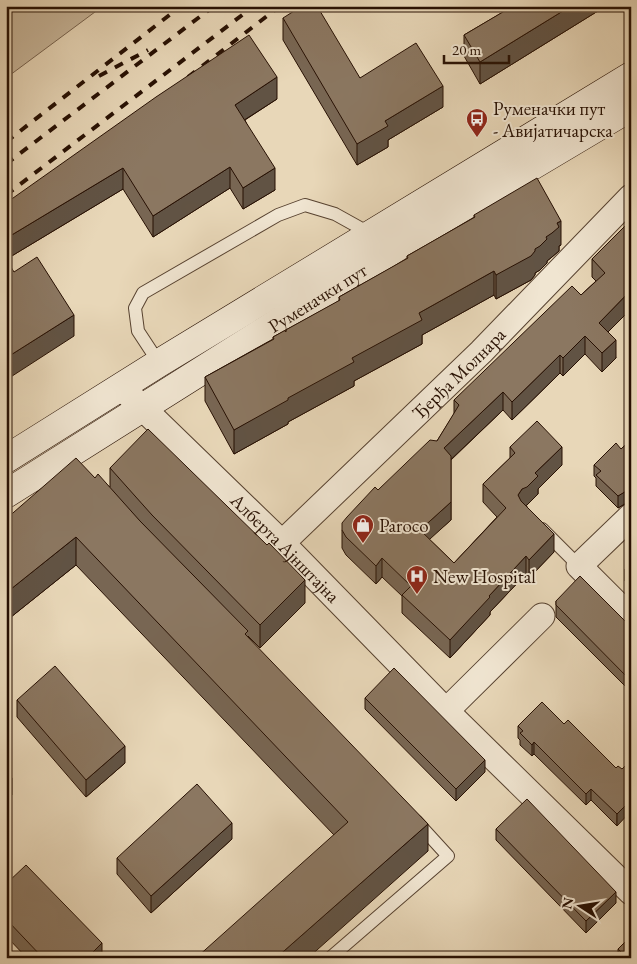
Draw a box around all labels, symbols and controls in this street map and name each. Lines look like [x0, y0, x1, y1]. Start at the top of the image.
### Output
scale bar [444, 32, 510, 64]
text: 20 m [452, 40, 481, 59]
place label: Руменачки пут - Авијатичарска [493, 96, 613, 143]
bus stop icon: Руменачки пут - Авијатичарска [465, 107, 489, 138]
street label: Руменачки пут [263, 257, 372, 338]
street label: Ђерђа Молнара [406, 322, 511, 424]
street label: Алберта Ајнштајна [225, 487, 346, 608]
shop icon: Paroco [351, 513, 375, 544]
place label: Paroco [379, 513, 429, 538]
hospital icon: New Hospital [405, 564, 429, 595]
place label: New Hospital [433, 564, 536, 589]
north arrow [554, 882, 604, 932]
text: N [557, 895, 577, 911]

